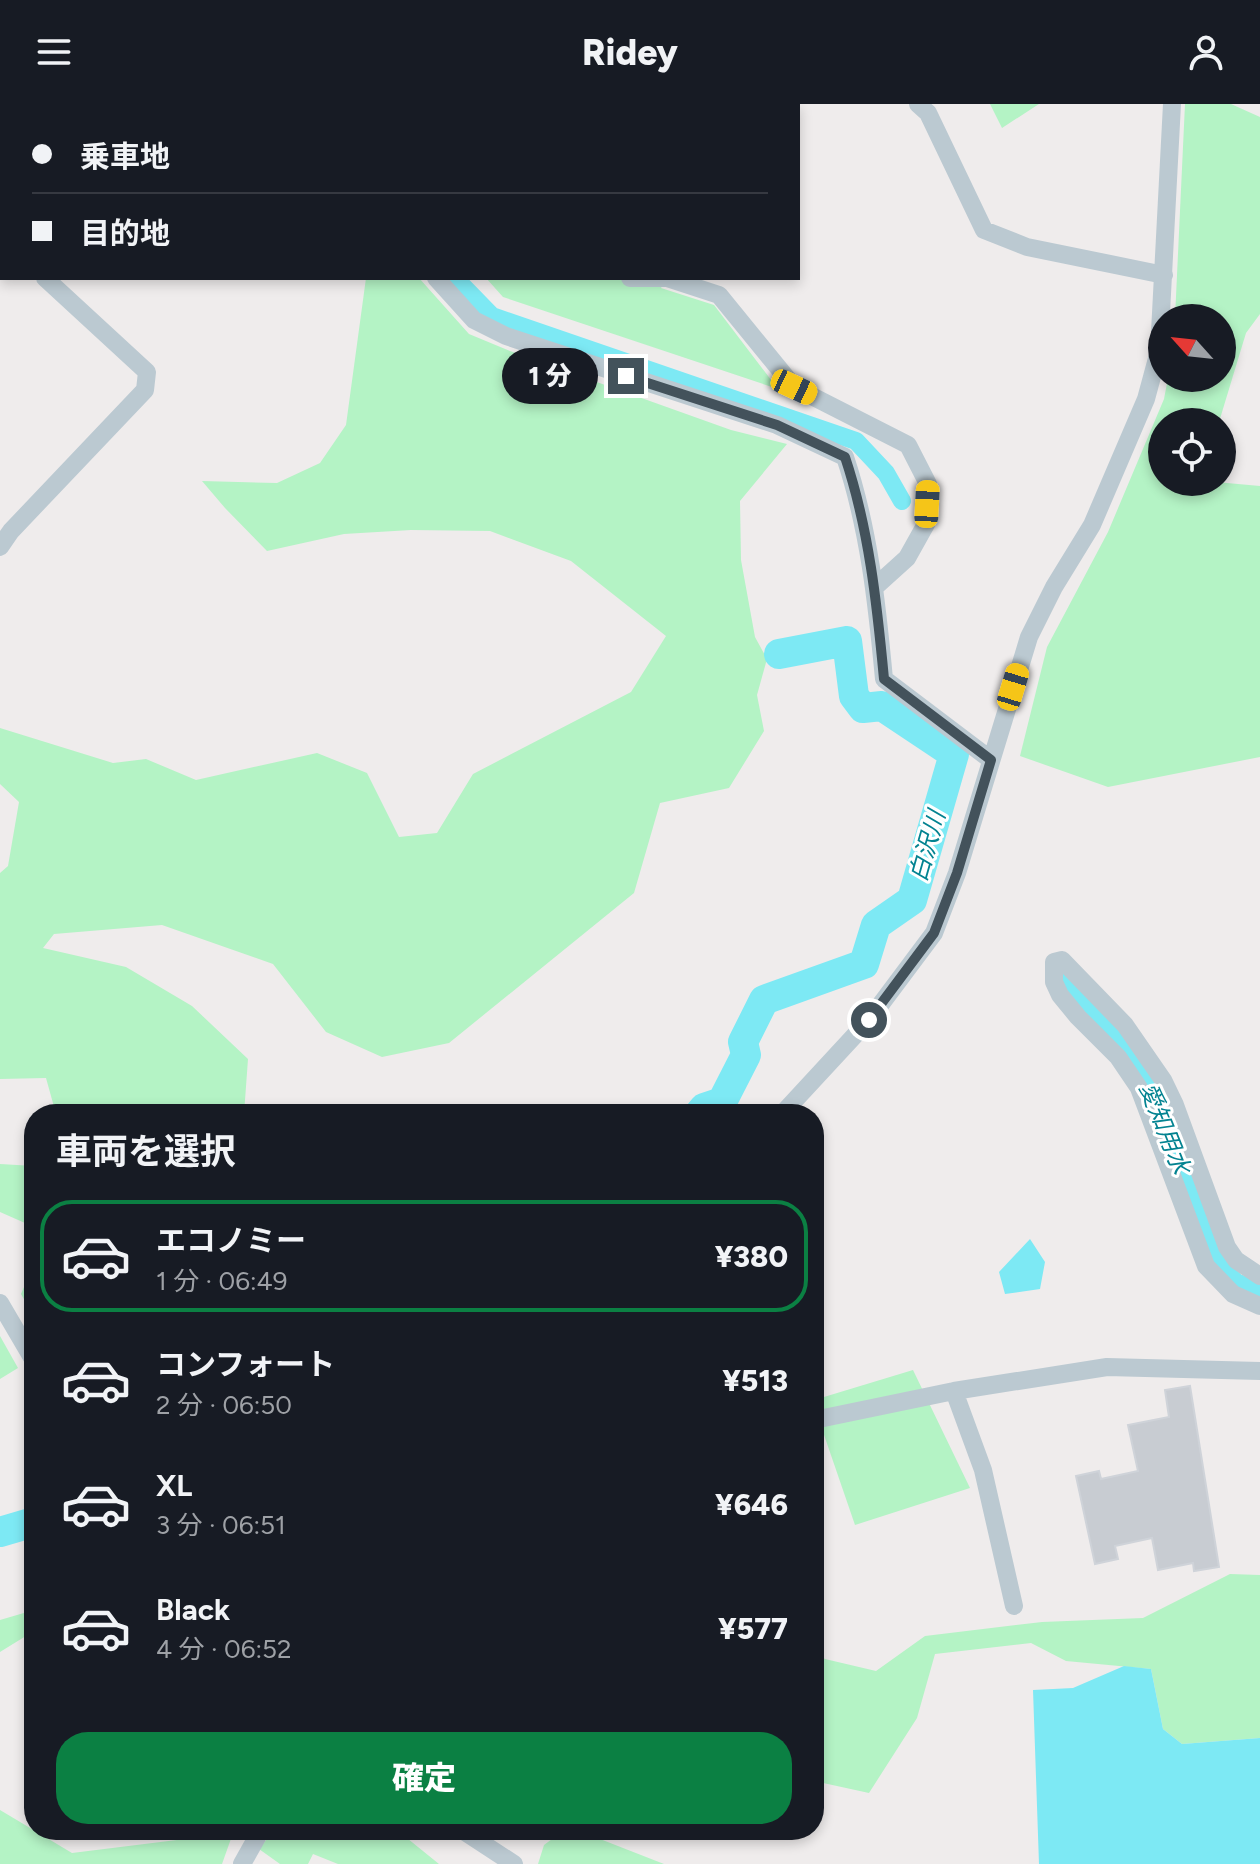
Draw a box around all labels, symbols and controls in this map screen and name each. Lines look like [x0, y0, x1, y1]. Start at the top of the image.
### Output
icon: menu [32, 30, 76, 74]
icon: person [1184, 30, 1228, 74]
text: Ridey [582, 31, 678, 74]
text: 乗車地 [80, 138, 170, 175]
text: 目的地 [80, 215, 170, 252]
north arrow [1148, 304, 1236, 392]
map controls [1148, 304, 1236, 496]
callout: 1 分 [502, 348, 598, 404]
route end [608, 358, 644, 394]
text: 1 分 [528, 360, 572, 392]
car [767, 366, 821, 408]
button: locate [1148, 408, 1236, 496]
car [914, 479, 940, 529]
car [995, 661, 1031, 713]
water label: 白沢川 [903, 805, 952, 885]
route start [851, 1002, 887, 1038]
water label: 愛知用水 [1134, 1078, 1198, 1181]
text: 車両を選択 [56, 1130, 236, 1173]
icon: car [60, 1220, 132, 1292]
text: エコノミー [156, 1222, 306, 1259]
text: ¥380 [715, 1238, 788, 1275]
text: 1 分 · 06:49 [156, 1265, 287, 1297]
icon: car [60, 1344, 132, 1416]
text: コンフォート [156, 1346, 335, 1383]
text: ¥513 [722, 1362, 788, 1399]
text: 2 分 · 06:50 [156, 1389, 292, 1421]
text: XL [156, 1467, 192, 1504]
icon: car [60, 1468, 132, 1540]
text: ¥646 [715, 1486, 788, 1523]
text: 3 分 · 06:51 [156, 1509, 286, 1541]
text: Black [156, 1591, 230, 1628]
icon: car [60, 1592, 132, 1664]
text: ¥577 [718, 1610, 788, 1647]
text: 4 分 · 06:52 [156, 1633, 291, 1665]
button: 確定 [56, 1732, 792, 1824]

